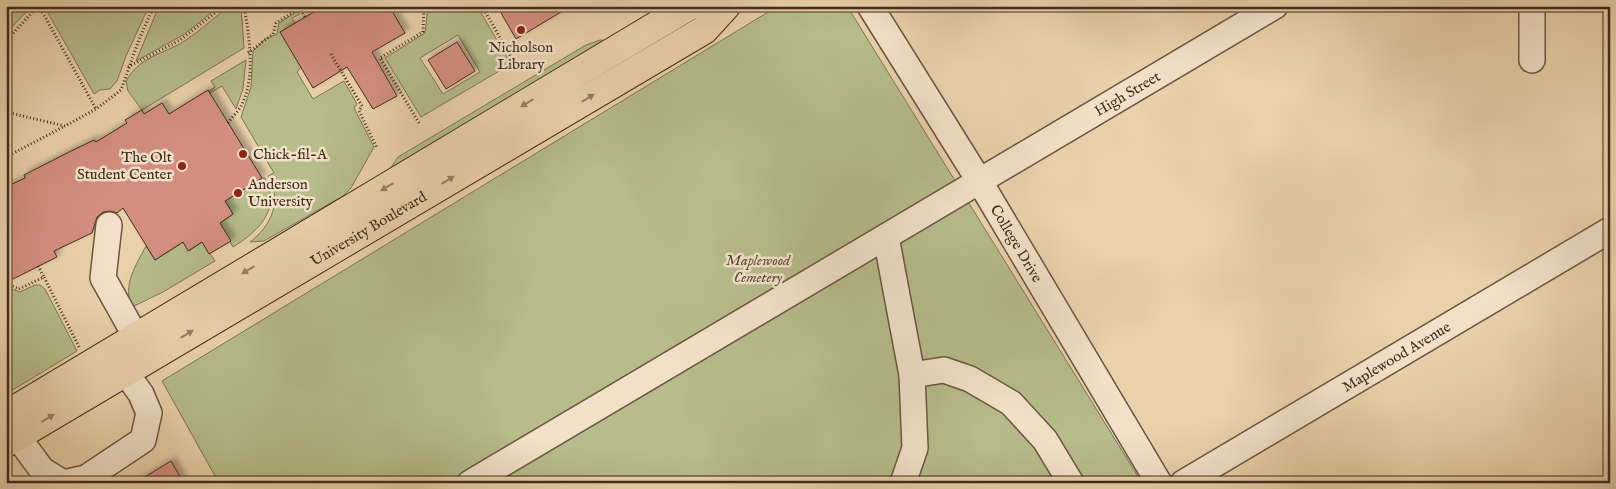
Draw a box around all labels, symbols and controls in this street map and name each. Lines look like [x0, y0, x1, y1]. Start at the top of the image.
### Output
marker: Nicholson Library [515, 24, 527, 36]
place label: Nicholson Library [489, 38, 553, 74]
street label: High Street [1091, 67, 1164, 120]
one-way arrow [580, 94, 595, 102]
one-way arrow [520, 99, 533, 108]
place label: Chick-fil-A [253, 145, 328, 164]
place label: The Olt Student Center [77, 148, 172, 184]
marker: Chick-fil-A [237, 148, 249, 160]
marker: The Olt Student Center [176, 160, 188, 172]
place label: Anderson University [247, 175, 314, 211]
one-way arrow [441, 176, 454, 185]
one-way arrow [381, 182, 394, 191]
street label: University Boulevard [307, 186, 431, 270]
marker: Anderson University [232, 187, 244, 199]
street label: College Drive [986, 201, 1047, 286]
park label: Maplewood Cemetery [726, 251, 791, 287]
one-way arrow [241, 266, 254, 275]
street label: Maplewood Avenue [1339, 317, 1454, 396]
one-way arrow [180, 330, 195, 338]
one-way arrow [42, 413, 55, 422]

